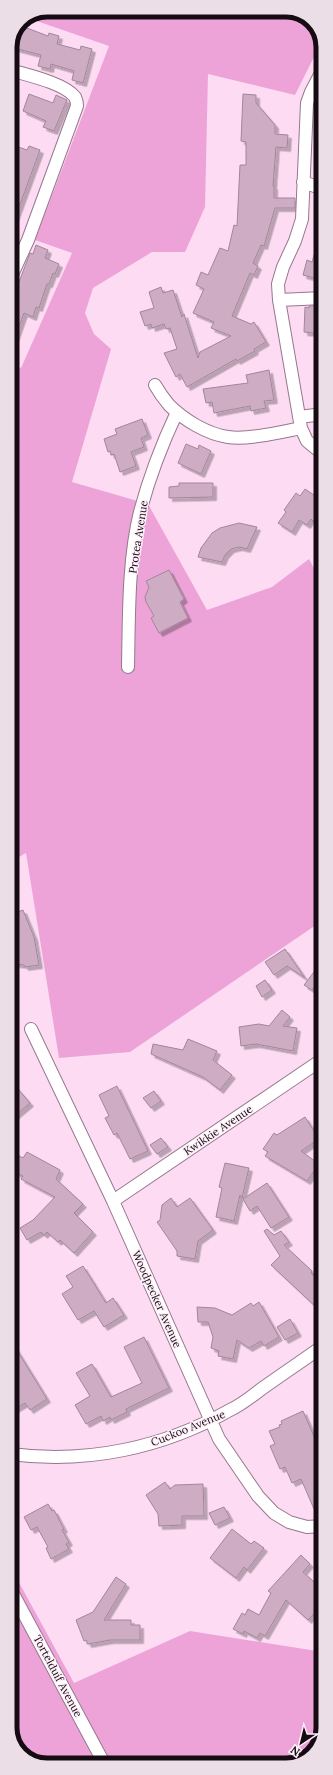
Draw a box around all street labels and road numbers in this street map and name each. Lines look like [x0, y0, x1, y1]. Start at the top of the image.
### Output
street label: Protea Avenue [125, 499, 151, 575]
street label: Kwikkie Avenue [181, 1102, 255, 1158]
street label: Woodpecker Avenue [129, 1248, 185, 1350]
street label: Cuckoo Avenue [149, 1407, 227, 1449]
street label: Tortelduif Avenue [30, 1632, 86, 1720]

